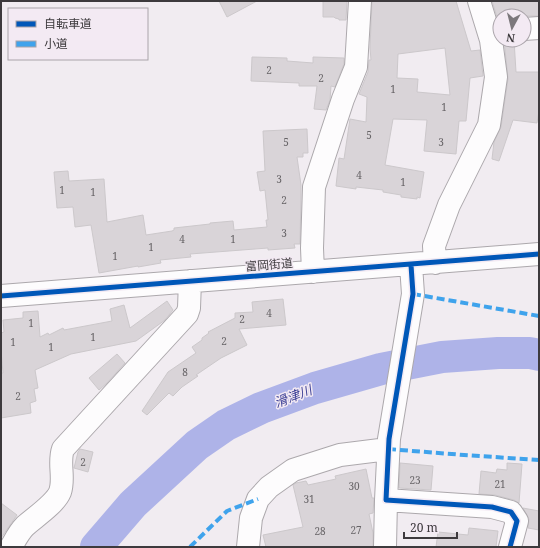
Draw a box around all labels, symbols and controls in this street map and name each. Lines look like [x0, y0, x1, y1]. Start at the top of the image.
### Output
legend [8, 8, 148, 60]
north arrow [492, 8, 532, 48]
text: 自転車道 [44, 15, 92, 32]
text: N [505, 30, 516, 46]
text: 小道 [44, 35, 68, 52]
house number: 2 [266, 63, 272, 77]
house number: 2 [318, 71, 324, 85]
house number: 1 [390, 82, 396, 96]
house number: 1 [441, 100, 447, 114]
house number: 5 [366, 128, 372, 142]
house number: 5 [283, 135, 289, 149]
house number: 3 [438, 135, 444, 149]
house number: 4 [356, 168, 362, 182]
house number: 3 [276, 172, 282, 186]
house number: 1 [400, 175, 406, 189]
house number: 1 [59, 183, 65, 197]
house number: 1 [90, 185, 96, 199]
house number: 2 [281, 193, 287, 207]
house number: 3 [281, 226, 287, 240]
house number: 4 [179, 232, 185, 246]
house number: 1 [230, 232, 236, 246]
house number: 1 [148, 240, 154, 254]
house number: 1 [112, 249, 118, 263]
street label: 富岡街道 [244, 254, 294, 275]
house number: 4 [266, 306, 272, 320]
house number: 2 [239, 312, 245, 326]
house number: 1 [28, 316, 34, 330]
house number: 1 [90, 330, 96, 344]
house number: 2 [221, 334, 227, 348]
house number: 1 [10, 335, 16, 349]
house number: 1 [48, 340, 54, 354]
house number: 8 [182, 365, 188, 379]
water label: 滑津川 [272, 380, 316, 411]
house number: 2 [15, 389, 21, 403]
house number: 2 [80, 455, 86, 469]
house number: 23 [409, 473, 421, 487]
house number: 21 [494, 477, 506, 491]
house number: 30 [348, 479, 360, 493]
house number: 31 [303, 492, 315, 506]
scale bar [404, 514, 457, 540]
text: 20 m [410, 519, 438, 536]
house number: 27 [350, 523, 362, 537]
house number: 28 [314, 524, 326, 538]

